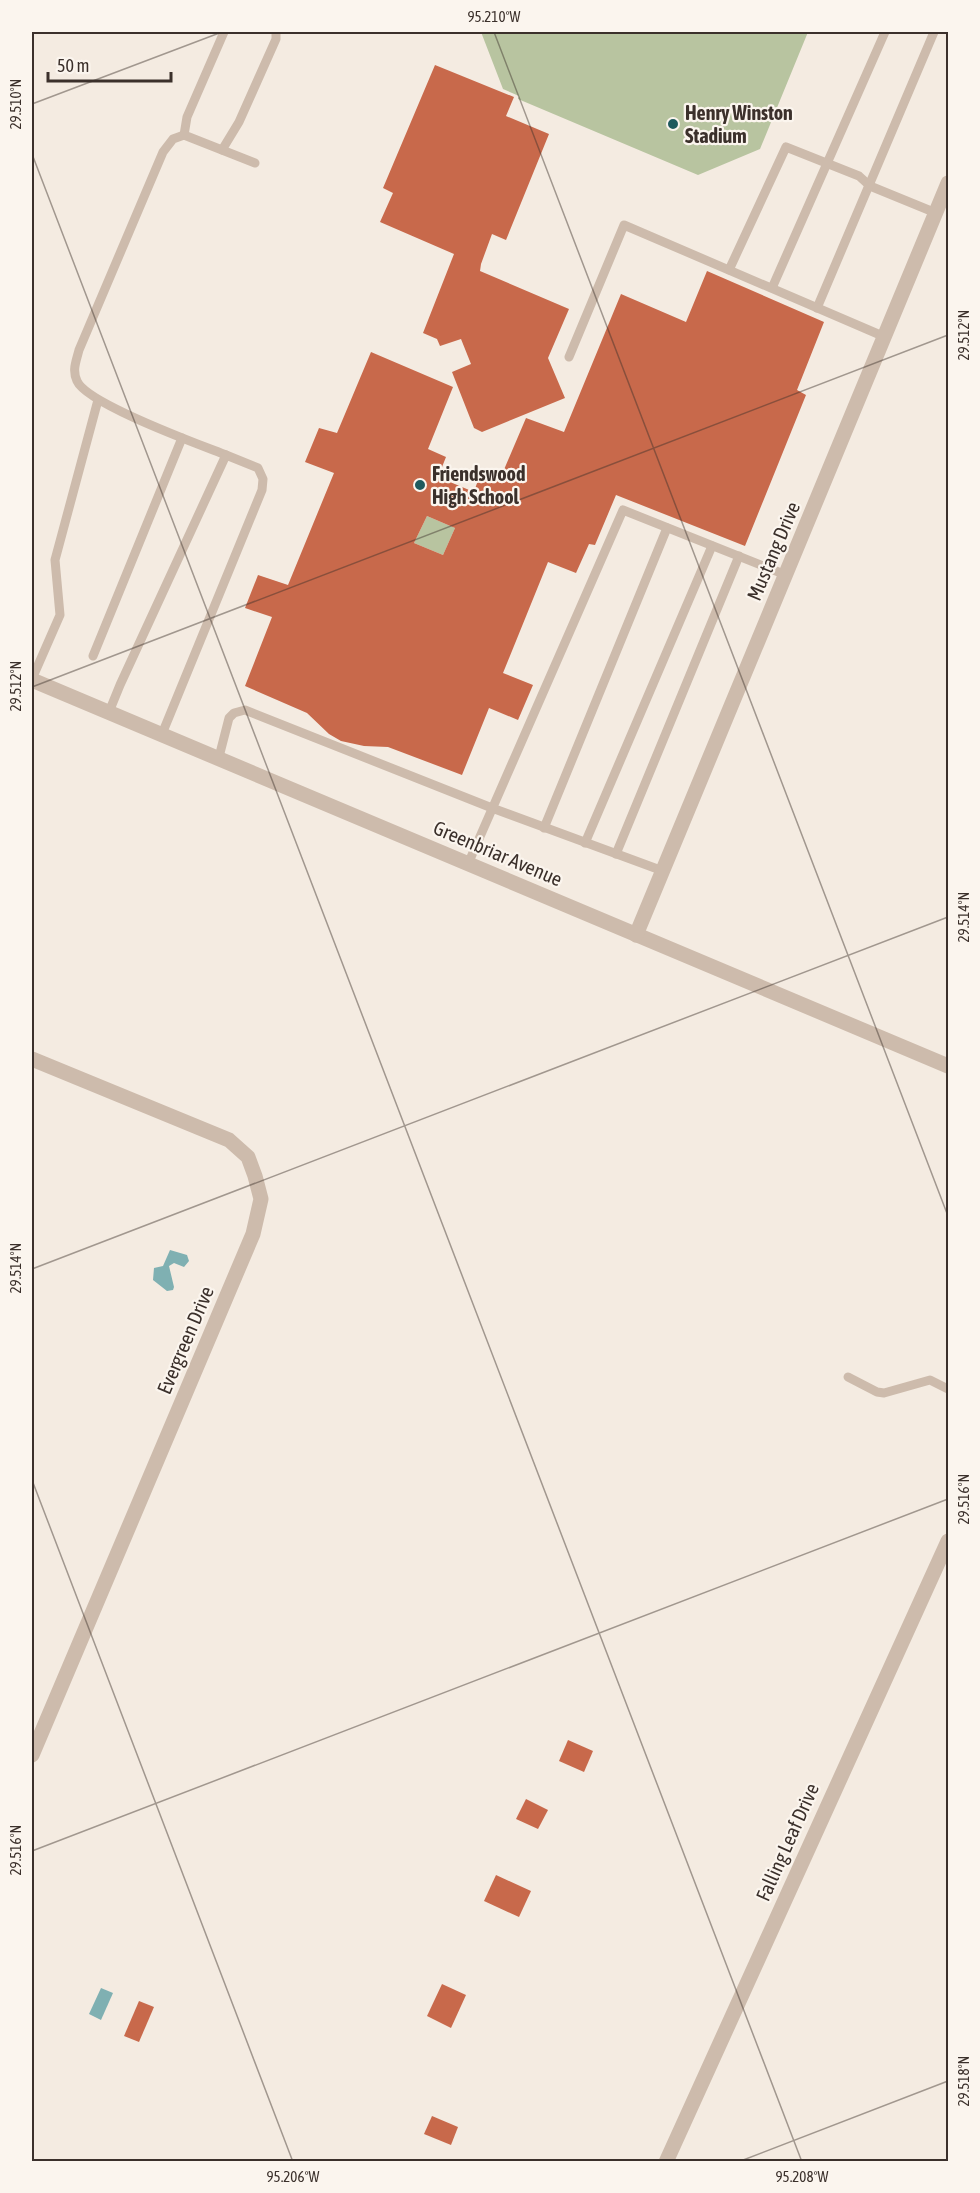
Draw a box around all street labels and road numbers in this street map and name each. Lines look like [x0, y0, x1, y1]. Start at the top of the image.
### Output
street label: Mustang Drive [742, 498, 804, 604]
street label: Greenbriar Avenue [430, 816, 566, 890]
street label: Evergreen Drive [152, 1283, 218, 1397]
street label: Falling Leaf Drive [751, 1780, 823, 1904]

